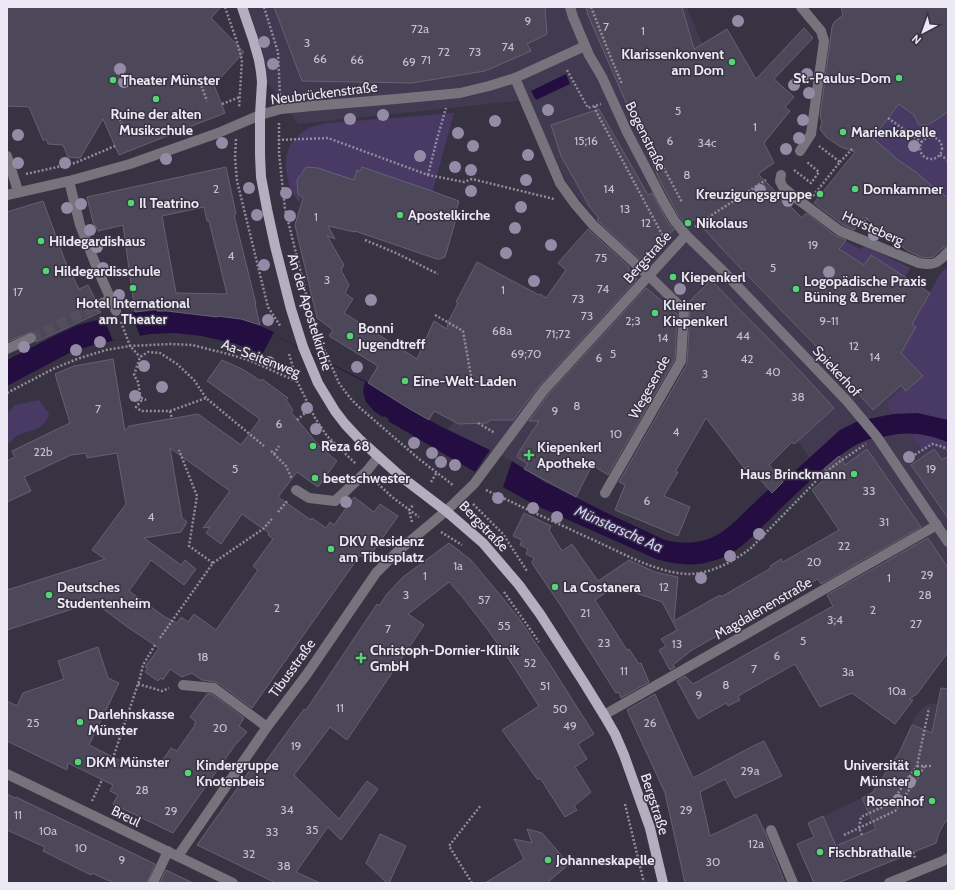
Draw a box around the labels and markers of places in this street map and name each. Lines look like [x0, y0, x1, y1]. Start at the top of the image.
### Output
place label: Klarissenkonvent am Dom [621, 45, 724, 79]
marker: Klarissenkonvent am Dom [727, 57, 737, 67]
place label: St.-Paulus-Dom [793, 69, 891, 87]
place label: Theater Münster [121, 71, 220, 89]
marker: St.-Paulus-Dom [894, 73, 904, 83]
marker: Theater Münster [108, 75, 118, 85]
marker: Ruine der alten Musikschule [151, 94, 161, 104]
place label: Ruine der alten Musikschule [110, 105, 202, 139]
place label: Marienkapelle [851, 123, 936, 141]
marker: Marienkapelle [838, 127, 848, 137]
place label: Domkammer [863, 180, 943, 198]
marker: Domkammer [850, 184, 860, 194]
place label: Kreuzigungsgruppe [696, 185, 812, 203]
marker: Kreuzigungsgruppe [815, 189, 825, 199]
place label: Il Teatrino [139, 194, 199, 212]
marker: Il Teatrino [126, 198, 136, 208]
place label: Apostelkirche [408, 206, 490, 224]
marker: Apostelkirche [395, 210, 405, 220]
place label: Nikolaus [696, 214, 748, 232]
marker: Nikolaus [683, 218, 693, 228]
place label: Hildegardishaus [49, 232, 145, 250]
marker: Hildegardishaus [36, 236, 46, 246]
place label: Hildegardisschule [54, 262, 161, 280]
marker: Hildegardisschule [41, 266, 51, 276]
place label: Kiepenkerl [681, 268, 746, 286]
marker: Kiepenkerl [668, 272, 678, 282]
place label: Logopädische Praxis Büning & Bremer [804, 272, 927, 306]
marker: Hotel International am Theater [128, 283, 138, 293]
marker: Logopädische Praxis Büning & Bremer [791, 284, 801, 294]
place label: Hotel International am Theater [76, 294, 190, 328]
place label: Kleiner Kiepenkerl [663, 296, 728, 330]
marker: Kleiner Kiepenkerl [650, 308, 660, 318]
place label: Bonni Jugendtreff [357, 319, 426, 353]
marker: Bonni Jugendtreff [345, 331, 355, 341]
place label: Eine-Welt-Laden [413, 372, 516, 390]
marker: Eine-Welt-Laden [400, 376, 410, 386]
place label: Reza 68 [321, 437, 370, 455]
place label: Kiepenkerl Apotheke [537, 438, 602, 472]
marker: Reza 68 [308, 441, 318, 451]
marker: Kiepenkerl Apotheke [524, 450, 534, 460]
place label: Haus Brinckmann [740, 465, 846, 483]
place label: beetschwester [323, 469, 410, 487]
marker: Haus Brinckmann [849, 469, 859, 479]
marker: beetschwester [310, 473, 320, 483]
place label: DKV Residenz am Tibusplatz [339, 532, 425, 566]
marker: DKV Residenz am Tibusplatz [326, 544, 336, 554]
place label: Deutsches Studentenheim [57, 578, 151, 612]
place label: La Costanera [563, 578, 641, 596]
marker: La Costanera [550, 582, 560, 592]
marker: Deutsches Studentenheim [44, 590, 54, 600]
place label: Christoph-Dornier-Klinik GmbH [370, 641, 520, 675]
marker: Christoph-Dornier-Klinik GmbH [355, 652, 367, 664]
place label: Darlehnskasse Münster [88, 705, 174, 739]
marker: Darlehnskasse Münster [75, 717, 85, 727]
place label: DKM Münster [86, 753, 170, 771]
place label: Kindergruppe Knotenbeis [196, 756, 279, 790]
place label: Universität Münster [844, 756, 909, 790]
marker: DKM Münster [73, 757, 83, 767]
marker: Kindergruppe Knotenbeis [183, 768, 193, 778]
marker: Universität Münster [912, 768, 922, 778]
place label: Rosenhof [866, 792, 924, 810]
marker: Rosenhof [927, 796, 937, 806]
place label: Fischbrathalle [828, 843, 912, 861]
marker: Fischbrathalle [815, 847, 825, 857]
place label: Johanneskapelle [555, 851, 654, 869]
marker: Johanneskapelle [543, 855, 553, 865]

